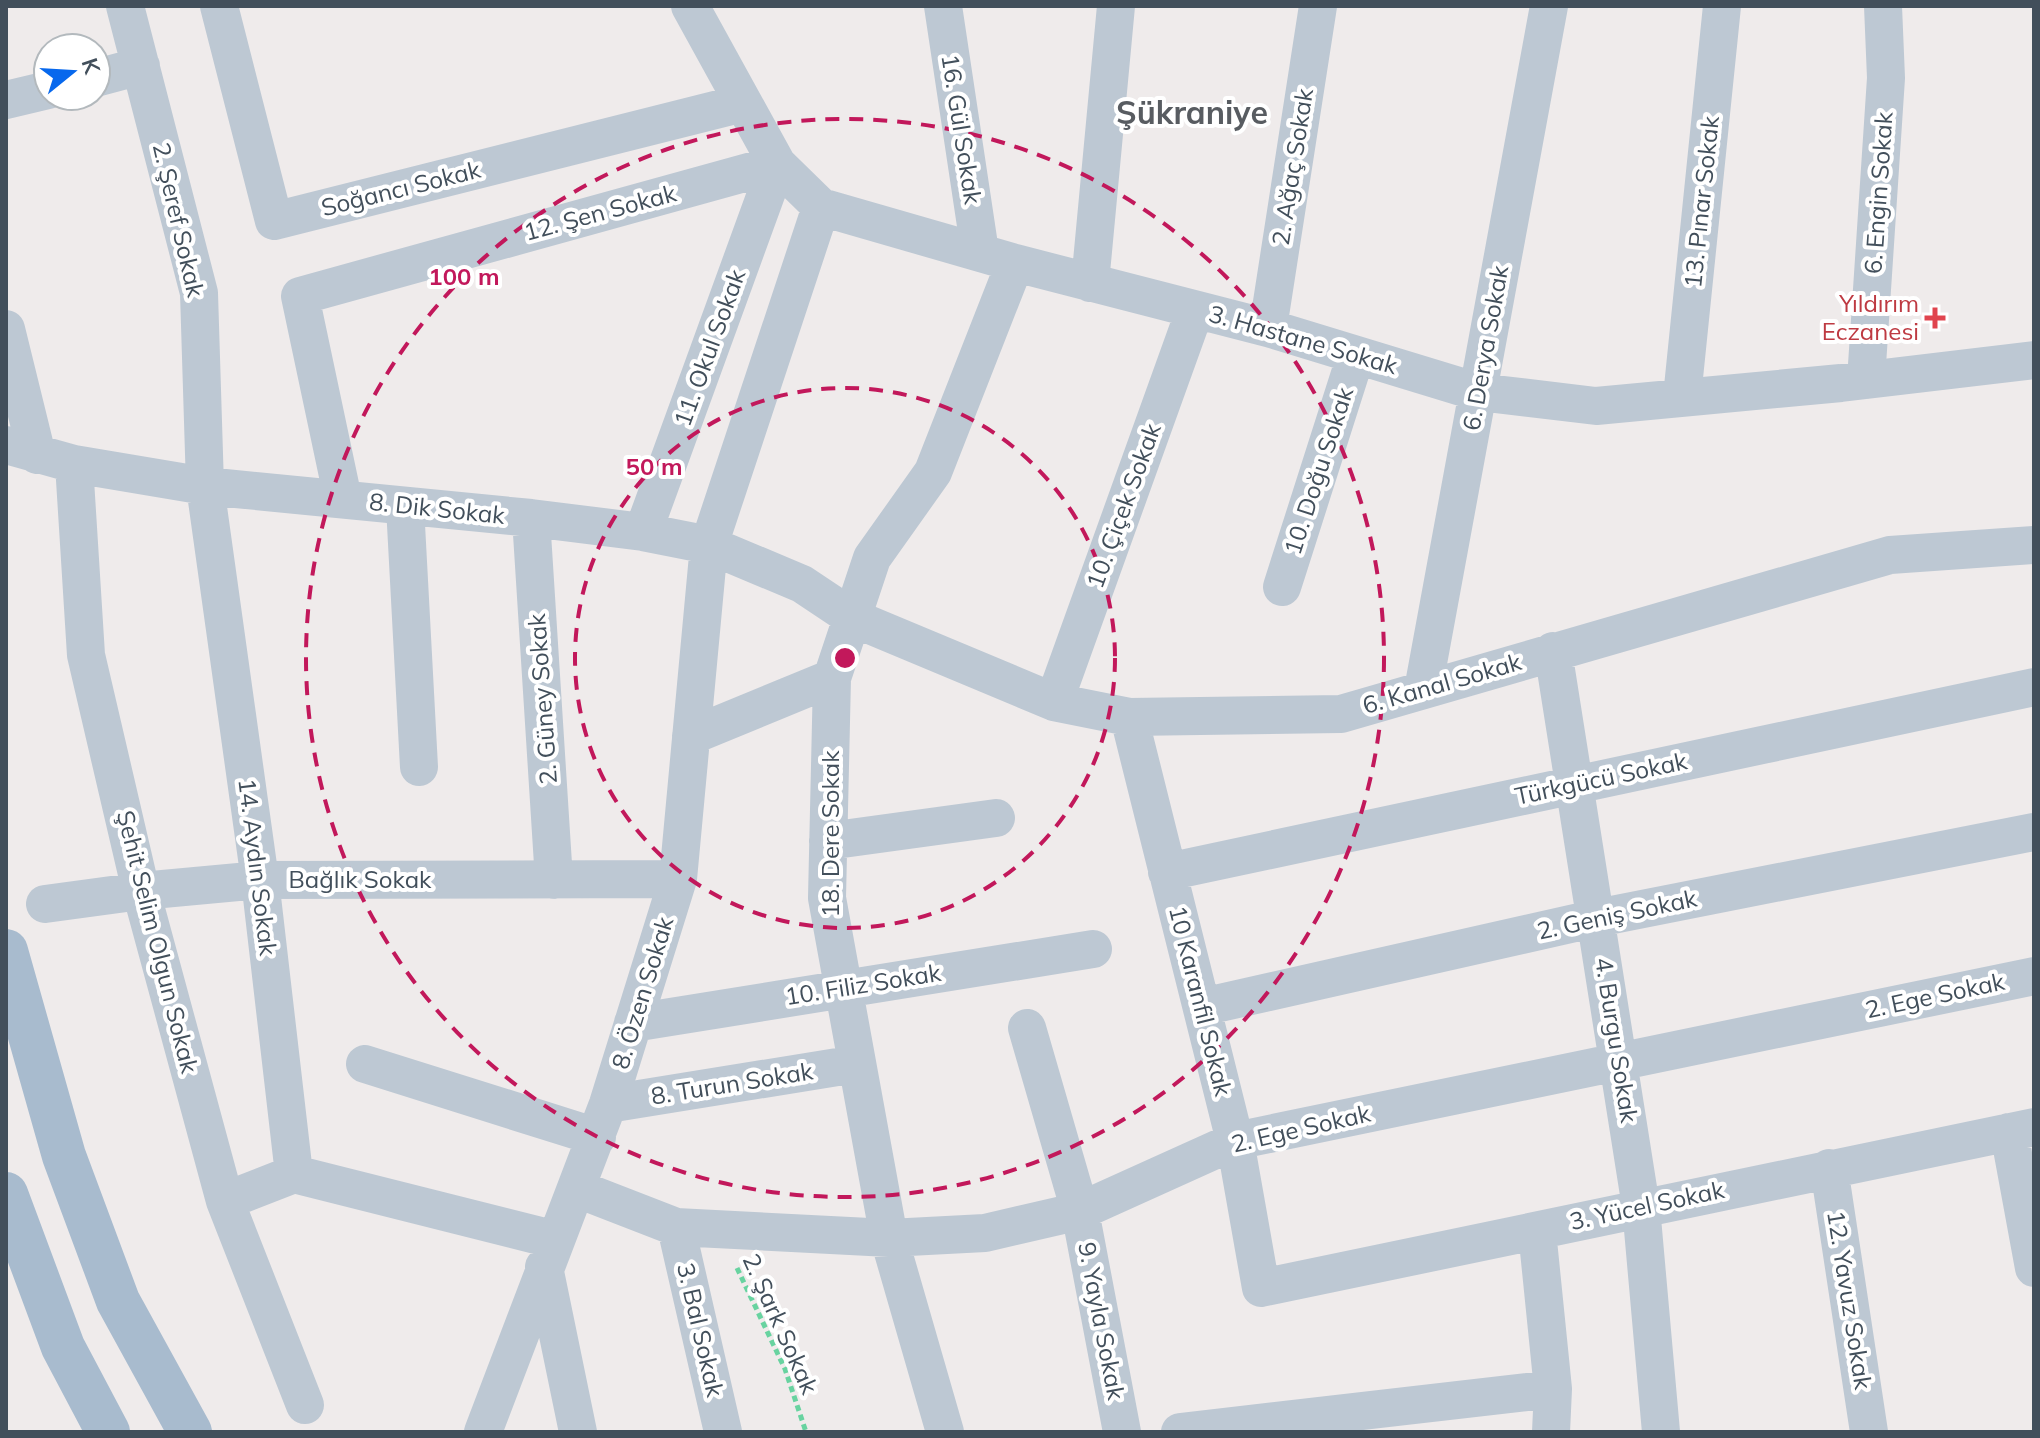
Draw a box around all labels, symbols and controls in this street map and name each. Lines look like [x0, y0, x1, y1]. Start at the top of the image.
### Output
north arrow [32, 32, 112, 112]
street label: 16. Gül Sokak [935, 52, 989, 207]
text: K [75, 55, 107, 78]
street label: 2. Ağaç Sokak [1265, 86, 1319, 247]
district label: Şükraniye [1116, 92, 1268, 132]
street label: 6. Engin Sokak [1857, 110, 1899, 275]
street label: 13. Pınar Sokak [1677, 114, 1725, 289]
street label: 2. Şeref Sokak [147, 140, 211, 301]
street label: Soğancı Sokak [318, 154, 484, 222]
street label: 12. Şen Sokak [520, 177, 680, 247]
text: 100 m [428, 261, 500, 291]
street label: 6. Derya Sokak [1456, 262, 1514, 433]
street label: 11. Okul Sokak [667, 264, 752, 430]
place label: Yıldırım Eczanesi [1822, 288, 1919, 346]
street label: 3. Hastane Sokak [1206, 298, 1402, 380]
marker: Yıldırım Eczanesi [1926, 309, 1944, 327]
street label: 10. Doğu Sokak [1277, 383, 1359, 558]
street label: 10. Çiçek Sokak [1079, 418, 1167, 592]
text: 50 m [626, 451, 682, 481]
street label: 8. Dik Sokak [368, 486, 507, 530]
street label: 2. Güney Sokak [521, 612, 563, 785]
centre of rings [831, 644, 859, 672]
street label: 6. Kanal Sokak [1359, 646, 1525, 720]
street label: Türkgücü Sokak [1512, 745, 1690, 811]
street label: 18. Dere Sokak [815, 750, 845, 918]
street label: 14. Aydın Sokak [232, 777, 284, 958]
street label: Şehit Selim Olgun Sokak [111, 807, 205, 1077]
street label: Bağlık Sokak [289, 864, 432, 894]
street label: 2. Geniş Sokak [1534, 882, 1700, 946]
street label: 10 Karanfil Sokak [1163, 902, 1239, 1100]
street label: 8. Özen Sokak [605, 912, 680, 1073]
street label: 4. Burgu Sokak [1589, 955, 1645, 1125]
street label: 10. Filiz Sokak [783, 957, 944, 1011]
street label: 2. Ege Sokak [1862, 965, 2008, 1024]
street label: 8. Turun Sokak [649, 1055, 815, 1111]
street label: 2. Ege Sokak [1228, 1097, 1374, 1159]
street label: 3. Yücel Sokak [1567, 1174, 1727, 1236]
street label: 12. Yavuz Sokak [1821, 1208, 1879, 1392]
street label: 9. Yayla Sokak [1072, 1239, 1132, 1403]
street label: 2. Şark Sokak [737, 1249, 825, 1399]
street label: 3. Bal Sokak [671, 1260, 731, 1400]

